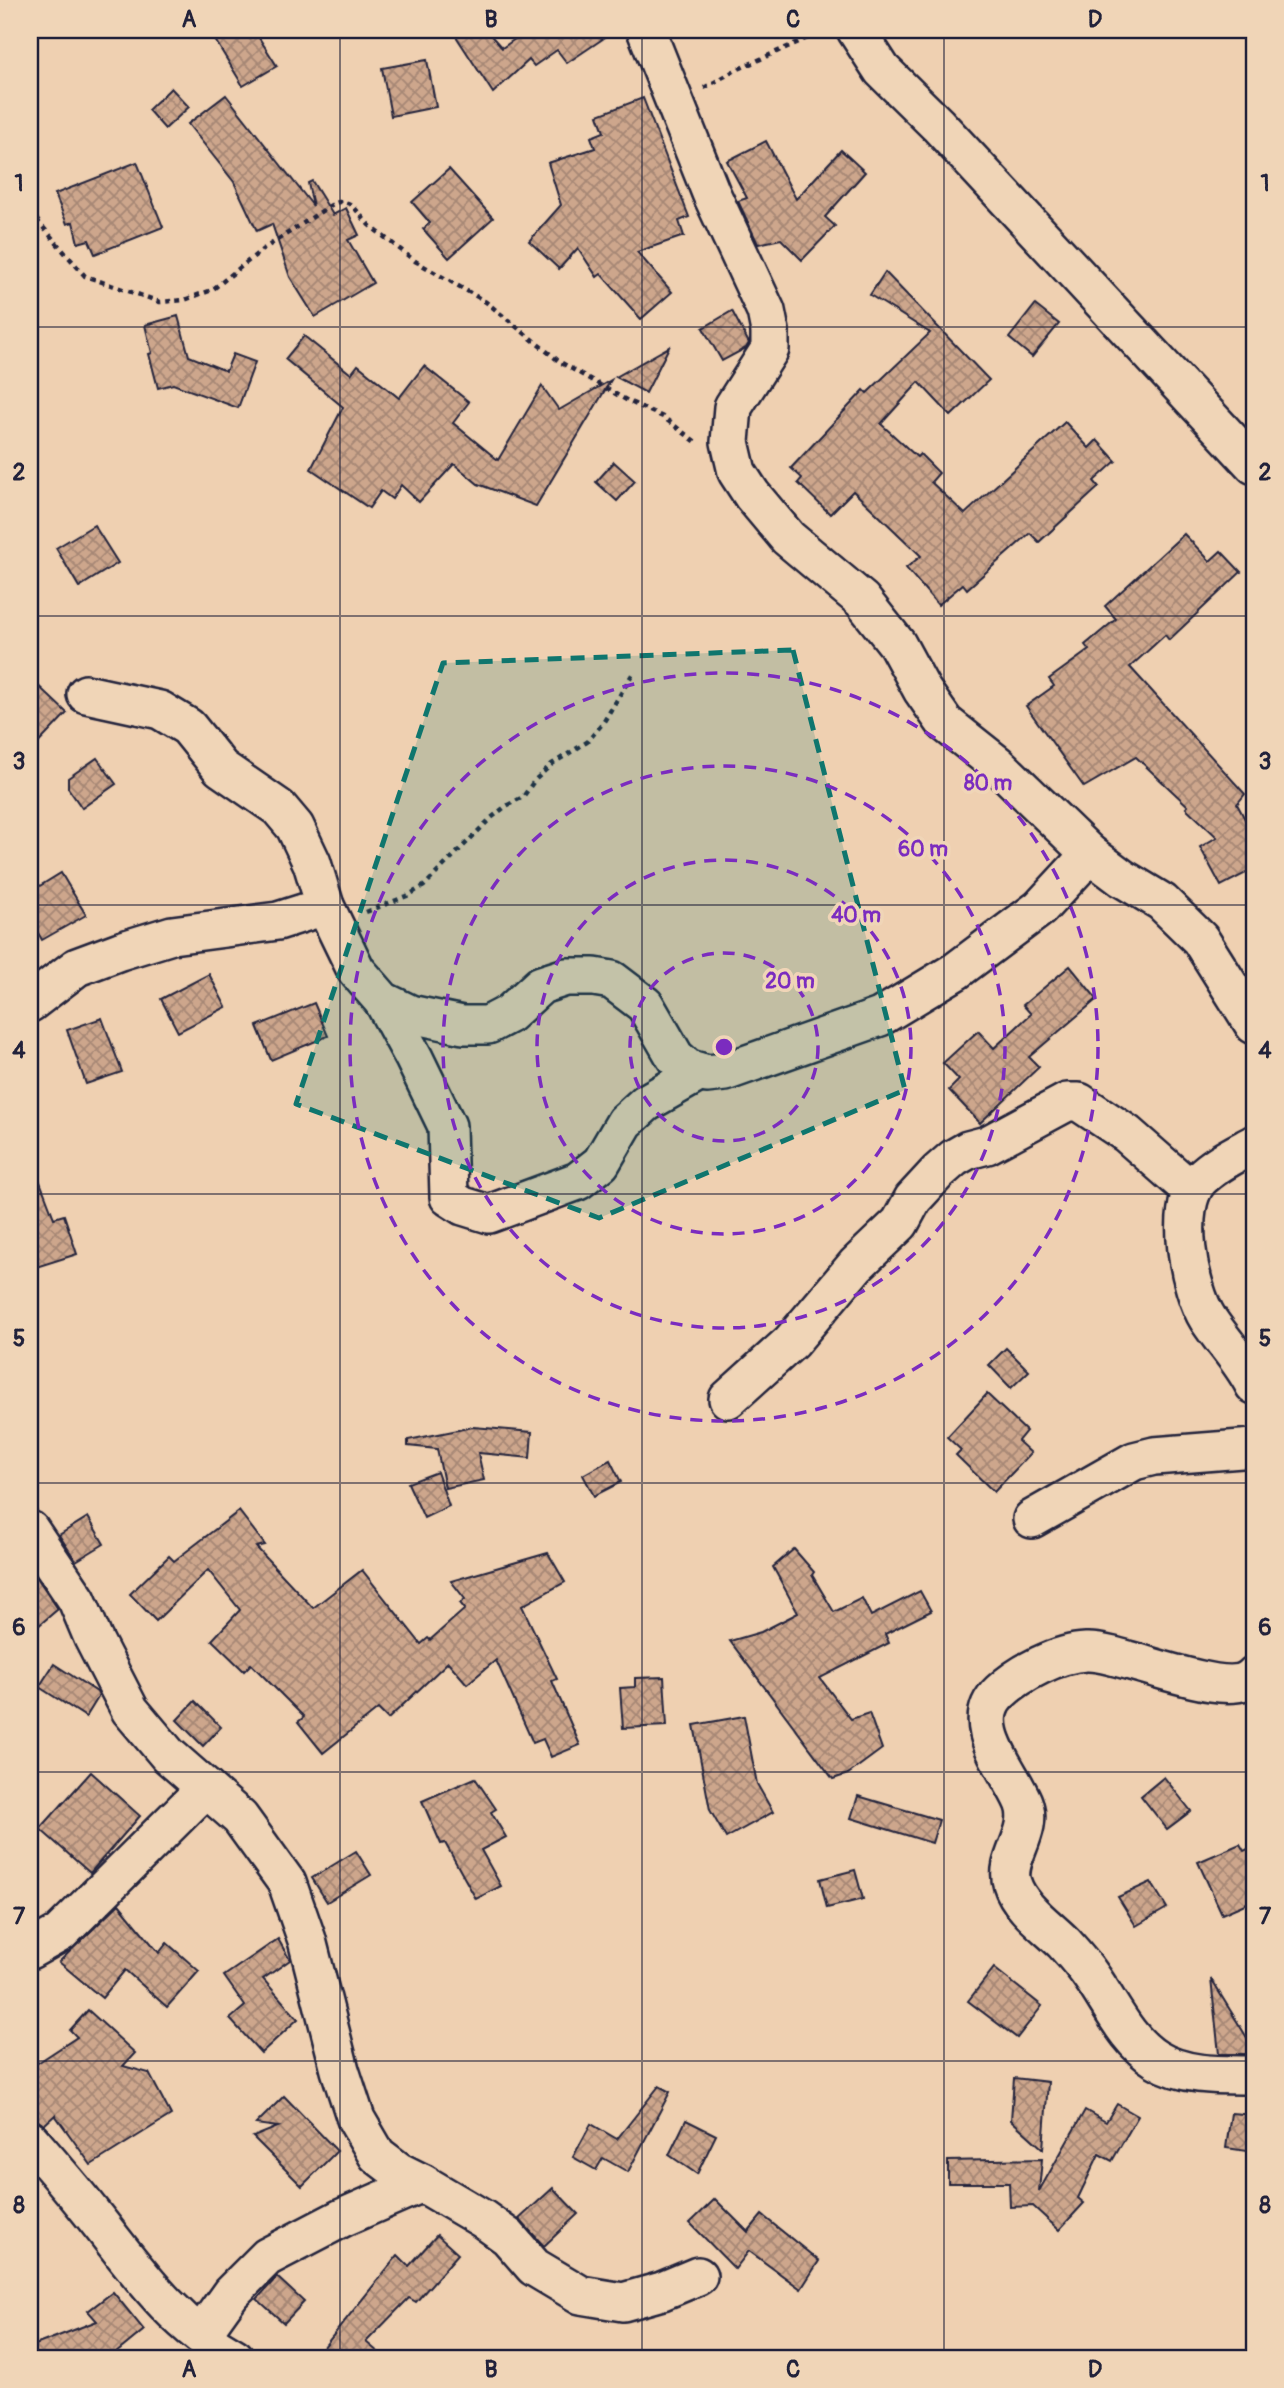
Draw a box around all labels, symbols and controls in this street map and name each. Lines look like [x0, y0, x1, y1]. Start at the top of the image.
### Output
text: A [182, 5, 197, 34]
text: B [484, 5, 498, 34]
text: C [786, 5, 800, 34]
text: D [1088, 5, 1102, 34]
text: 1 [15, 169, 24, 198]
text: 1 [1261, 169, 1270, 198]
text: 2 [13, 458, 26, 487]
text: 2 [1259, 458, 1272, 487]
text: 3 [13, 747, 25, 776]
text: 3 [1259, 747, 1271, 776]
text: 80 m [964, 770, 1012, 797]
text: 60 m [898, 836, 948, 863]
text: 40 m [831, 902, 881, 929]
text: 20 m [765, 968, 815, 995]
centre of rings [712, 1035, 736, 1059]
text: 4 [12, 1036, 26, 1065]
text: 4 [1258, 1036, 1272, 1065]
text: 5 [13, 1324, 25, 1353]
text: 5 [1259, 1324, 1271, 1353]
text: 6 [12, 1613, 26, 1642]
text: 6 [1258, 1613, 1272, 1642]
text: 7 [13, 1902, 26, 1931]
text: 7 [1259, 1902, 1272, 1931]
text: 8 [13, 2191, 25, 2220]
text: 8 [1259, 2191, 1271, 2220]
text: A [182, 2355, 197, 2384]
text: B [484, 2355, 498, 2384]
text: C [786, 2355, 800, 2384]
text: D [1088, 2355, 1102, 2384]

